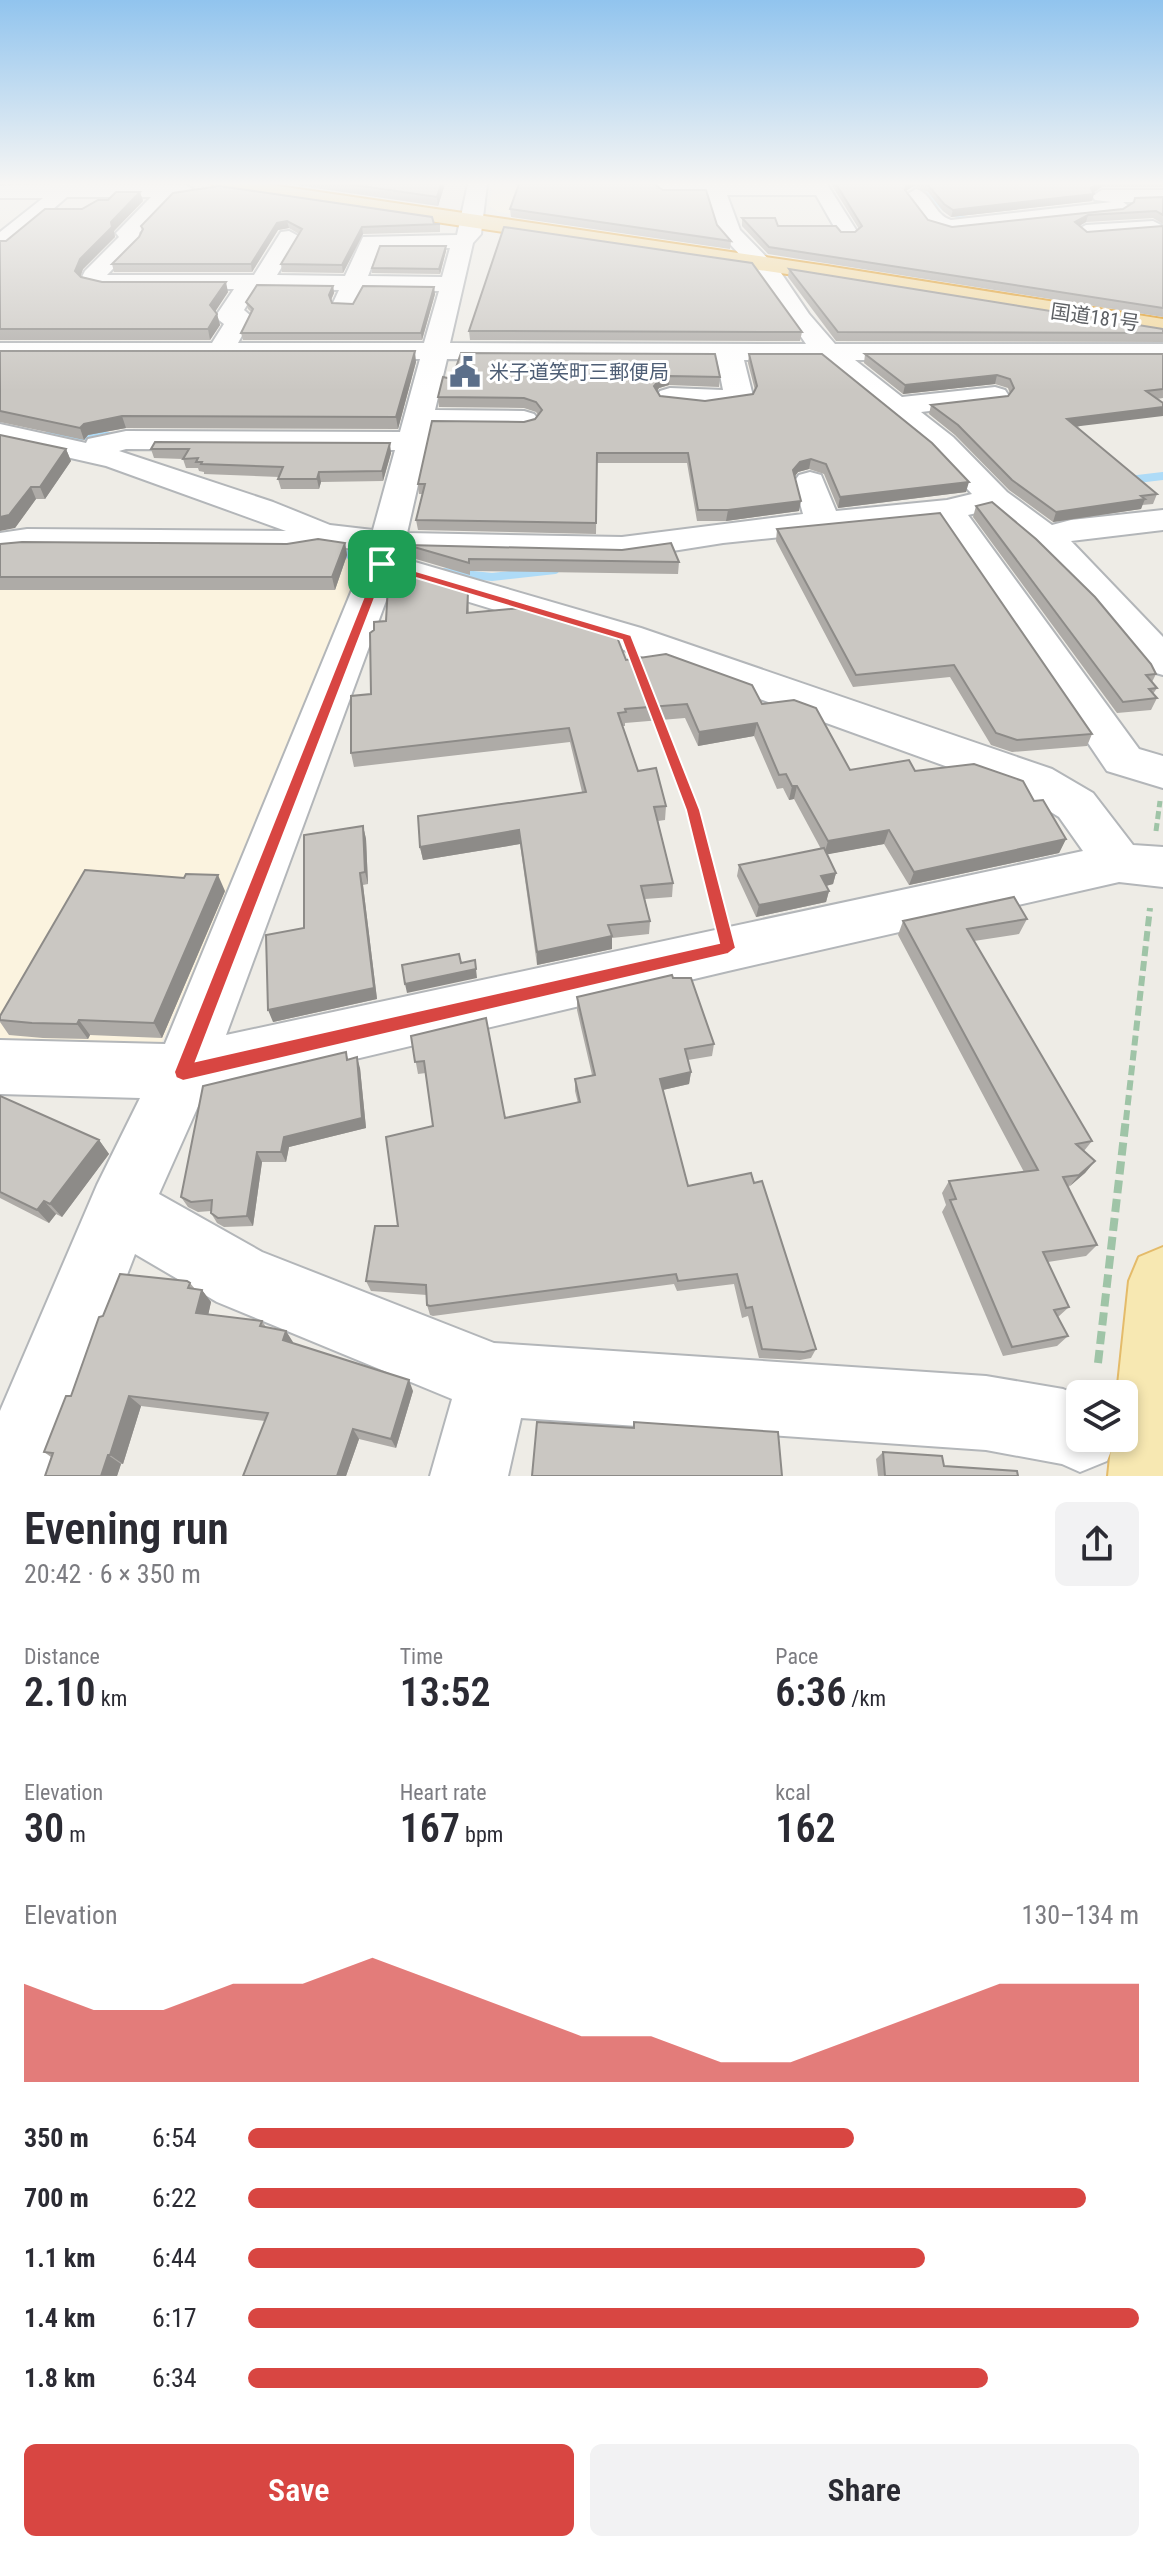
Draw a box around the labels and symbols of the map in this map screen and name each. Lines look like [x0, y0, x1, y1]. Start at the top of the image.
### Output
street label: 国道181号 [1049, 299, 1141, 335]
public building icon: 米子道笑町三郵便局 [448, 355, 482, 389]
place label: 米子道笑町三郵便局 [489, 360, 669, 384]
pin [348, 530, 416, 598]

